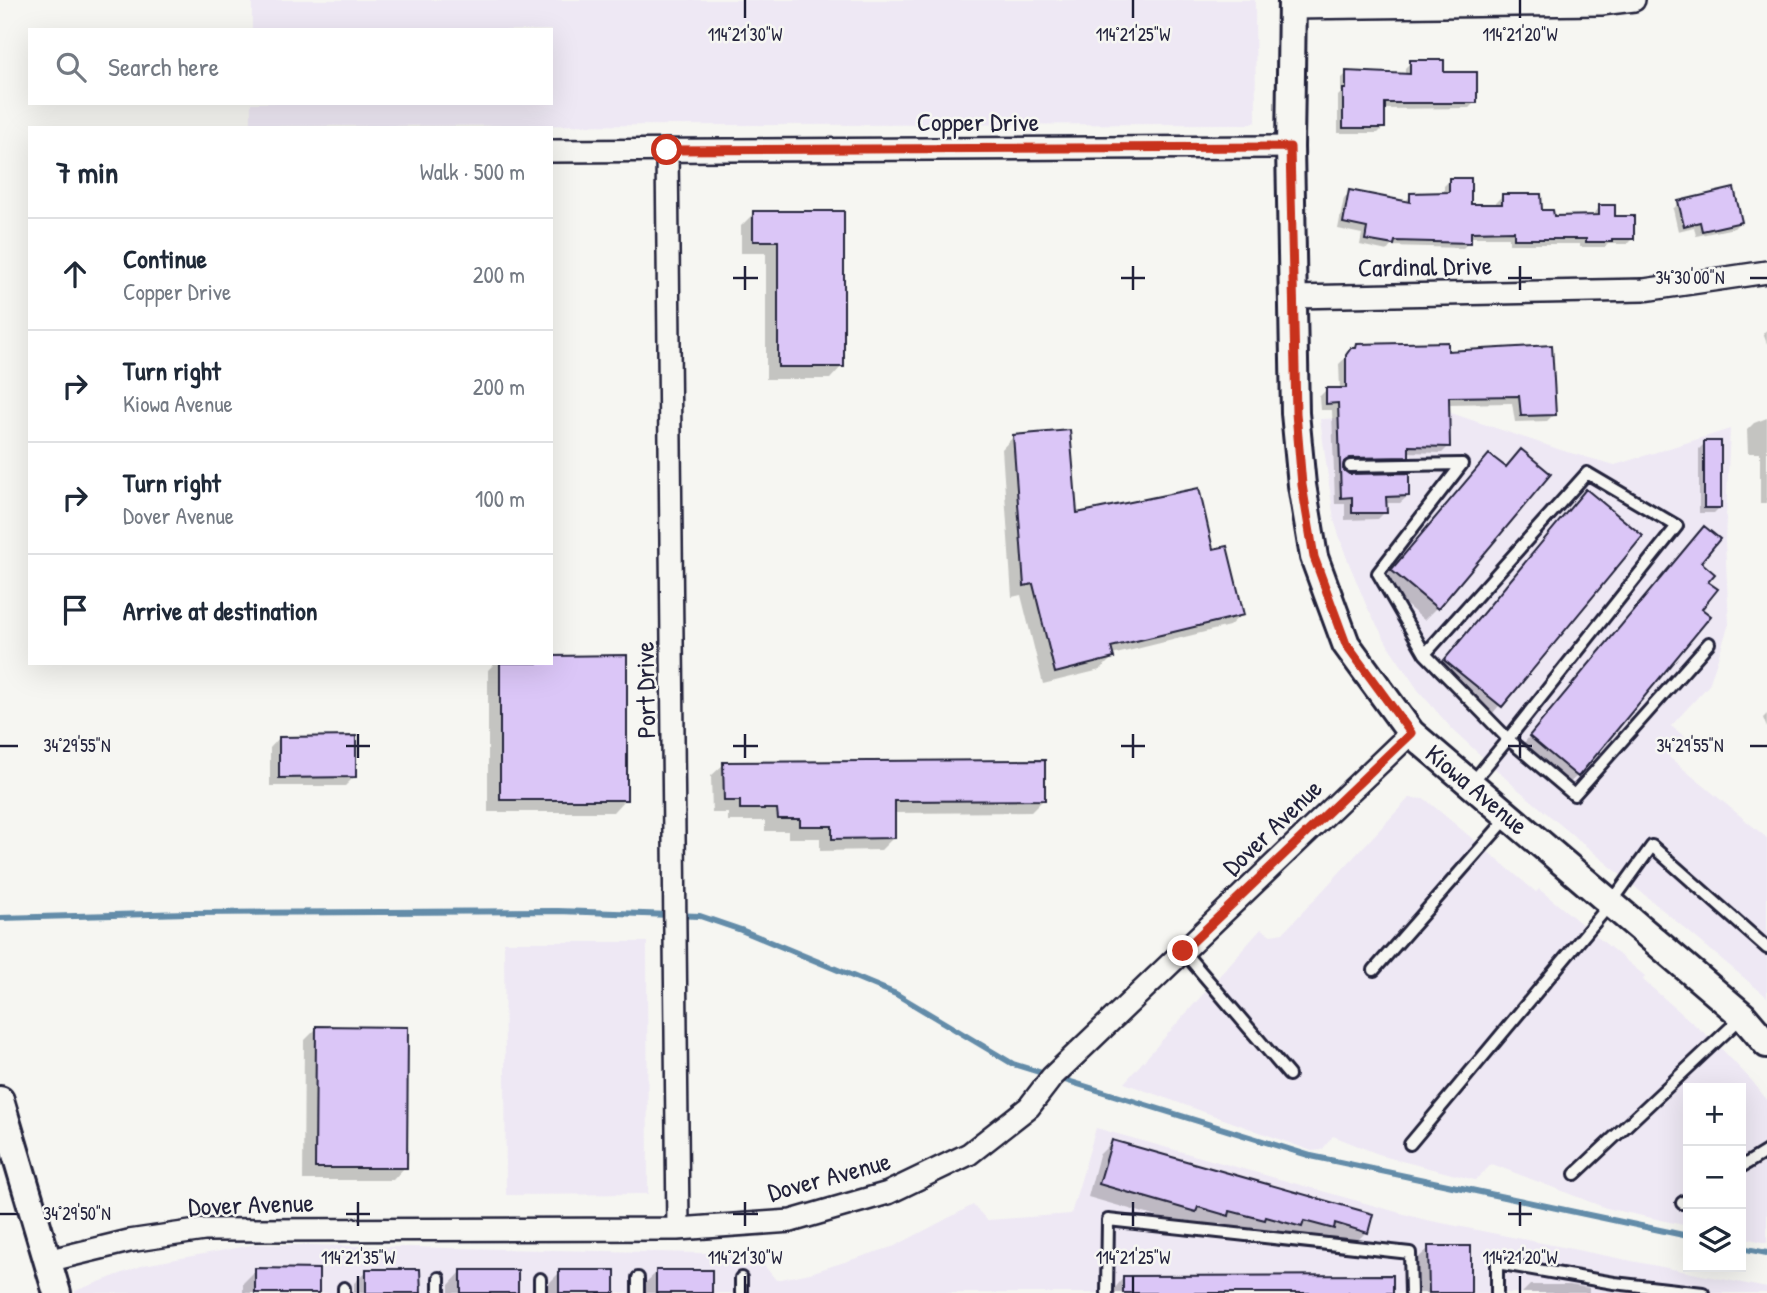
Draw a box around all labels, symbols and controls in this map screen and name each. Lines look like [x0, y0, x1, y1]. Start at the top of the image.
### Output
text: 114°21'30"W [708, 22, 782, 47]
text: 114°21'25"W [1096, 22, 1170, 47]
text: 114°21'20"W [1483, 22, 1557, 47]
search box [28, 28, 553, 105]
icon: search [52, 48, 90, 86]
text: Search here [108, 49, 219, 84]
street label: Copper Drive [917, 104, 1039, 139]
route start [651, 134, 682, 165]
text: 7 min [56, 152, 118, 192]
text: Walk · 500 m [420, 156, 525, 187]
text: Continue [123, 241, 207, 276]
street label: Cardinal Drive [1358, 247, 1492, 285]
icon: ahead [56, 255, 94, 293]
text: 200 m [473, 259, 525, 290]
text: 34°30'00"N [1655, 265, 1725, 290]
text: Copper Drive [123, 276, 231, 307]
text: Turn right [123, 353, 221, 388]
icon: right [56, 367, 94, 405]
text: 200 m [473, 371, 525, 402]
text: Kiowa Avenue [123, 388, 233, 419]
text: Turn right [123, 465, 221, 500]
icon: right [56, 479, 94, 517]
text: 100 m [475, 483, 525, 514]
text: Dover Avenue [123, 500, 234, 531]
icon: arrive [56, 591, 94, 629]
text: Arrive at destination [123, 593, 318, 628]
street label: Port Drive [627, 641, 663, 739]
text: 34°29'55"N [43, 733, 111, 758]
text: 34°29'55"N [1656, 733, 1724, 758]
street label: Kiowa Avenue [1418, 736, 1536, 842]
street label: Dover Avenue [1215, 771, 1329, 883]
route end [1167, 935, 1198, 966]
map controls [1683, 1083, 1746, 1272]
button: + [1683, 1083, 1746, 1146]
street label: Dover Avenue [764, 1143, 894, 1209]
button: − [1683, 1146, 1746, 1209]
street label: Dover Avenue [188, 1184, 314, 1224]
text: 34°29'50"N [43, 1201, 111, 1226]
button: layers [1683, 1209, 1746, 1272]
text: 114°21'35"W [321, 1245, 395, 1270]
text: 114°21'30"W [708, 1245, 782, 1270]
text: 114°21'25"W [1096, 1245, 1170, 1270]
text: 114°21'20"W [1483, 1245, 1557, 1270]

